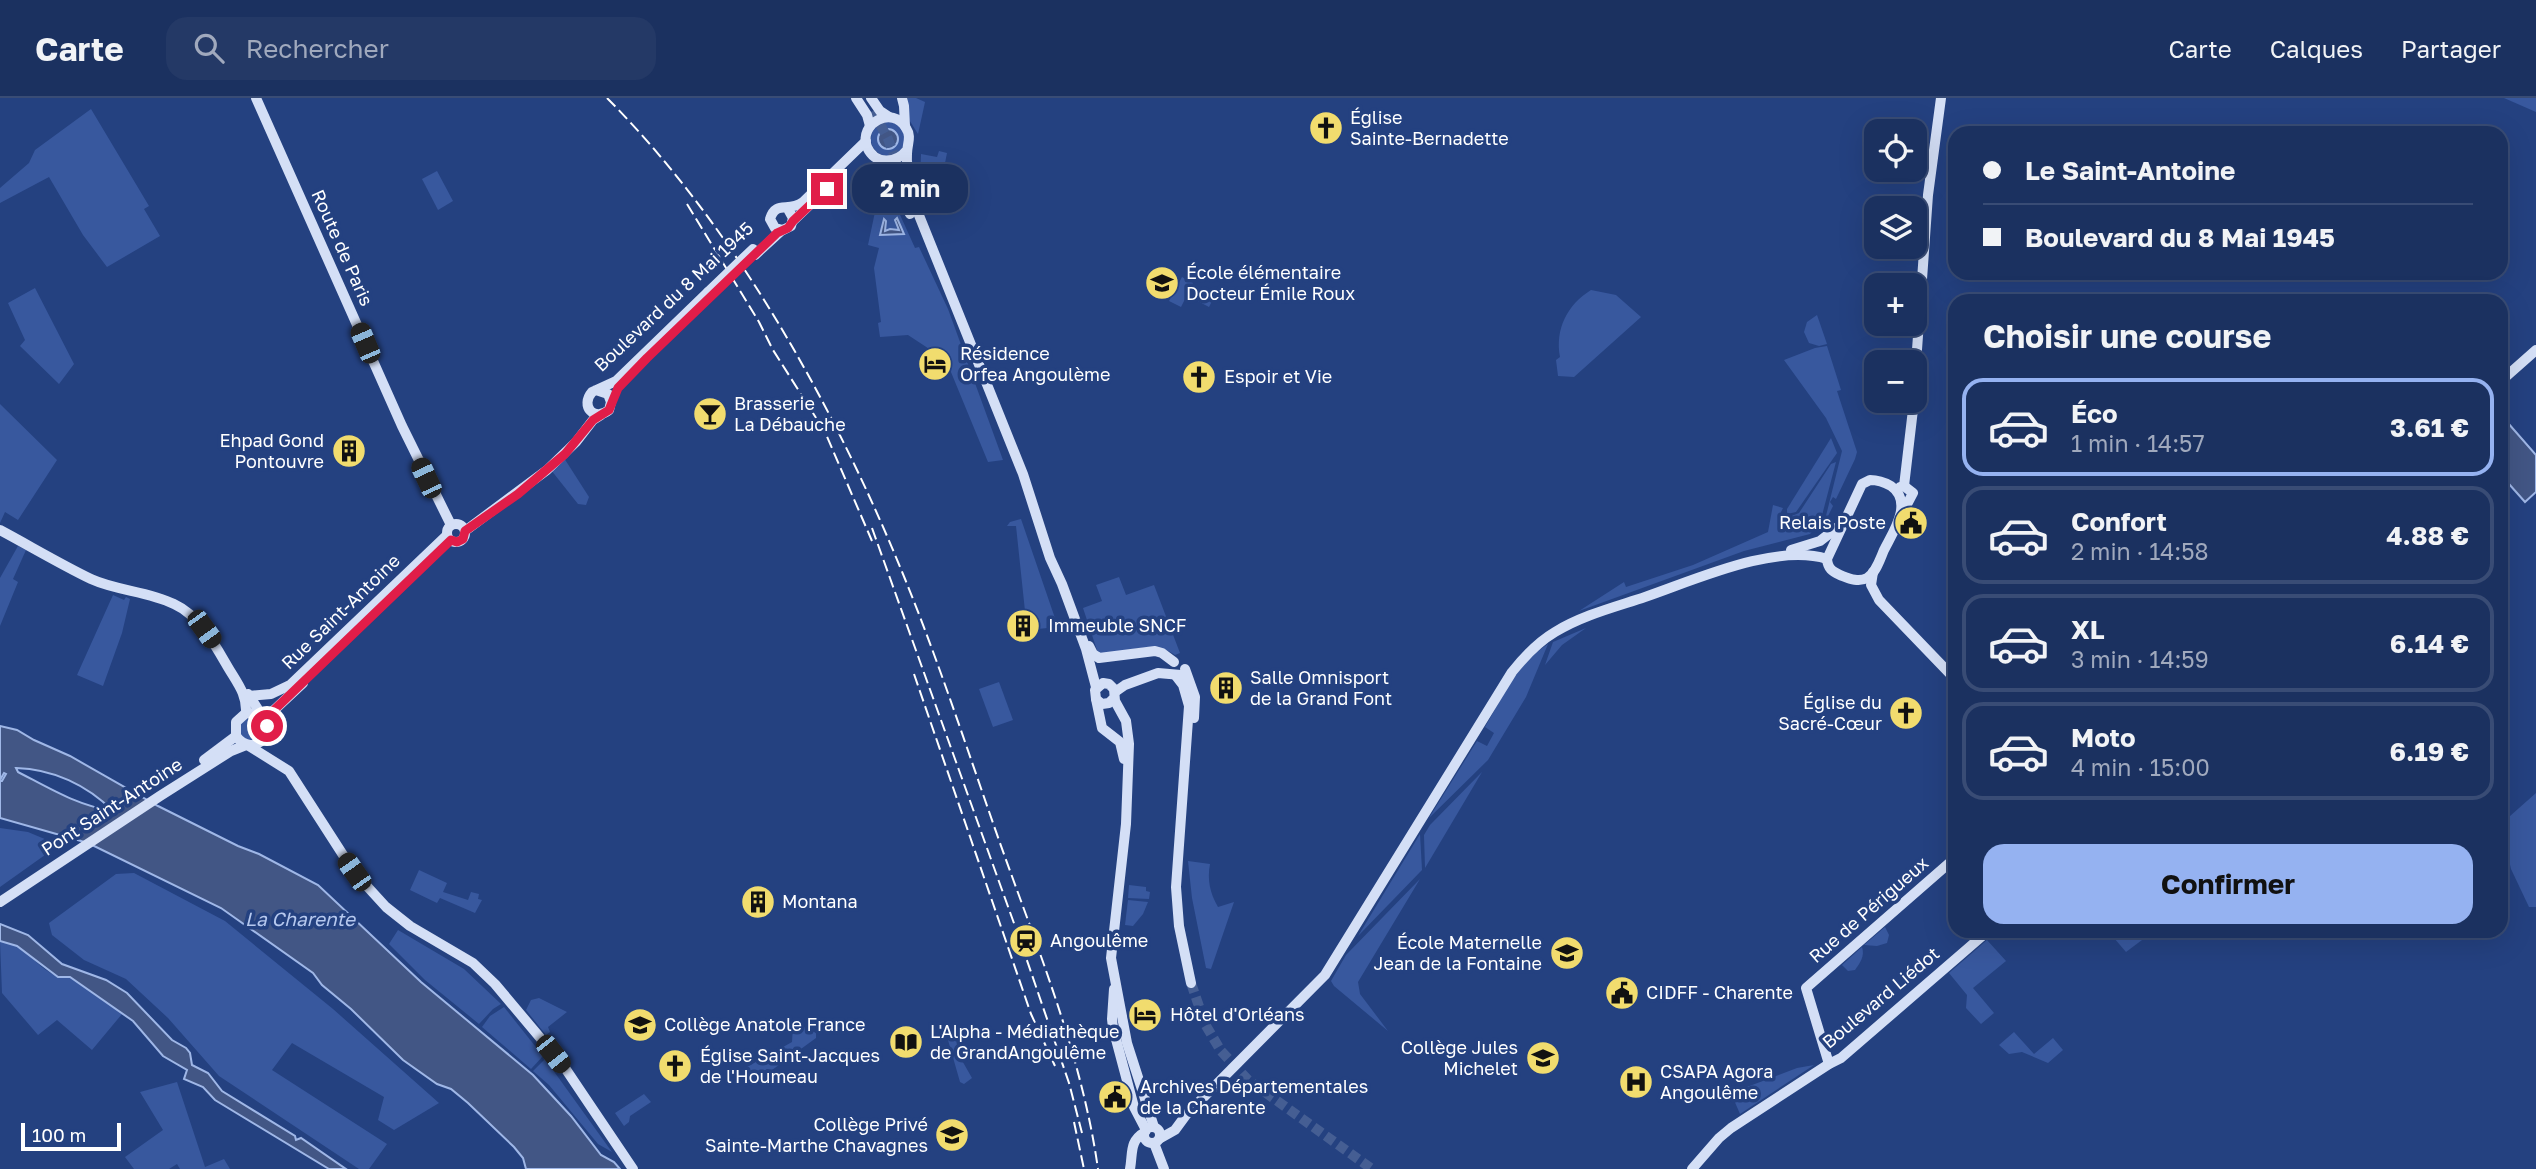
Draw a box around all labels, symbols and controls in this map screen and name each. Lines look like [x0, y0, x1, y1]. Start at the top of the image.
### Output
search box [166, 17, 656, 80]
text: Carte [35, 29, 124, 68]
icon: search [190, 29, 228, 67]
text: Rechercher [246, 33, 389, 64]
text: Carte [2168, 34, 2232, 63]
text: Calques [2270, 34, 2363, 63]
text: Partager [2401, 34, 2501, 63]
place label: Église Sainte-Bernadette [1350, 106, 1509, 149]
church icon: Église Sainte-Bernadette [1307, 109, 1345, 147]
map controls [1864, 119, 1927, 413]
button: locate [1864, 119, 1927, 182]
text: Le Saint-Antoine [2025, 155, 2235, 186]
callout: 2 min [852, 164, 967, 214]
route end [811, 173, 843, 205]
text: 2 min [880, 174, 940, 202]
street label: Route de Paris [307, 186, 378, 309]
button: layers [1864, 196, 1927, 259]
street label: Boulevard du 8 Mai 1945 [589, 217, 757, 376]
text: Boulevard du 8 Mai 1945 [2025, 222, 2335, 253]
place label: École élémentaire Docteur Émile Roux [1186, 261, 1355, 304]
school or university icon: École élémentaire Docteur Émile Roux [1143, 264, 1181, 302]
button: + [1864, 273, 1927, 336]
text: Choisir une course [1983, 317, 2271, 355]
car [348, 320, 383, 366]
place label: Résidence Orfea Angoulème [960, 342, 1110, 385]
hotel icon: Résidence Orfea Angoulème [916, 345, 954, 383]
button: − [1864, 350, 1927, 413]
church icon: Espoir et Vie [1180, 358, 1218, 396]
place label: Espoir et Vie [1224, 365, 1332, 387]
place label: Brasserie La Débauche [734, 392, 846, 435]
bar icon: Brasserie La Débauche [691, 395, 729, 433]
icon: car [1987, 396, 2050, 459]
text: Éco [2071, 398, 2118, 429]
text: 3.61 € [2390, 412, 2469, 443]
place label: Ehpad Gond Pontouvre [220, 429, 324, 472]
text: 1 min · 14:57 [2071, 429, 2205, 457]
building icon: Ehpad Gond Pontouvre [330, 432, 368, 470]
car [408, 455, 445, 501]
public building icon: Relais Poste [1892, 504, 1930, 542]
icon: car [1987, 504, 2050, 567]
text: Confort [2071, 506, 2167, 537]
place label: Relais Poste [1779, 511, 1886, 533]
text: 4.88 € [2386, 520, 2469, 551]
text: 2 min · 14:58 [2071, 537, 2209, 565]
street label: Rue Saint-Antoine [277, 549, 404, 673]
car [184, 606, 225, 652]
building icon: Immeuble SNCF [1004, 607, 1042, 645]
icon: car [1987, 612, 2050, 675]
place label: Immeuble SNCF [1048, 614, 1187, 636]
text: XL [2071, 614, 2105, 645]
text: 6.14 € [2390, 628, 2469, 659]
text: 3 min · 14:59 [2071, 645, 2209, 673]
place label: Salle Omnisport de la Grand Font [1250, 666, 1392, 709]
building icon: Salle Omnisport de la Grand Font [1207, 669, 1245, 707]
place label: Église du Sacré-Cœur [1778, 691, 1882, 734]
church icon: Église du Sacré-Cœur [1887, 694, 1925, 732]
route start [251, 710, 283, 742]
icon: car [1987, 720, 2050, 783]
text: Moto [2071, 722, 2136, 753]
text: 6.19 € [2389, 736, 2469, 767]
street label: Pont Saint-Antoine [37, 752, 186, 860]
text: 4 min · 15:00 [2071, 753, 2210, 781]
button: Confirmer [1983, 844, 2473, 924]
car [334, 849, 375, 895]
street label: Rue de Périgueux [1804, 851, 1933, 967]
building icon: Montana [739, 883, 777, 921]
place label: Montana [782, 890, 858, 912]
water label: La Charente [245, 907, 357, 930]
station icon: Angoulême [1007, 922, 1045, 960]
place label: Angoulême [1050, 929, 1148, 951]
place label: École Maternelle Jean de la Fontaine [1373, 931, 1542, 974]
school or university icon: École Maternelle Jean de la Fontaine [1548, 934, 1586, 972]
street label: Boulevard Liédot [1817, 942, 1943, 1053]
public building icon: CIDFF - Charente [1603, 974, 1641, 1012]
place label: CIDFF - Charente [1646, 981, 1793, 1003]
hotel icon: Hôtel d'Orléans [1126, 996, 1164, 1034]
place label: Hôtel d'Orléans [1170, 1003, 1305, 1025]
school or university icon: Collège Anatole France [621, 1006, 659, 1044]
place label: Collège Anatole France [664, 1013, 866, 1035]
place label: L'Alpha - Médiathèque de GrandAngoulême [930, 1020, 1120, 1063]
library icon: L'Alpha - Médiathèque de GrandAngoulême [887, 1023, 925, 1061]
car [532, 1031, 575, 1077]
place label: Collège Jules Michelet [1401, 1036, 1518, 1079]
school or university icon: Collège Jules Michelet [1524, 1039, 1562, 1077]
place label: Église Saint-Jacques de l'Houmeau [700, 1044, 880, 1087]
church icon: Église Saint-Jacques de l'Houmeau [656, 1047, 694, 1085]
place label: CSAPA Agora Angoulême [1660, 1060, 1773, 1103]
hospital icon: CSAPA Agora Angoulême [1617, 1063, 1655, 1101]
place label: Archives Départementales de la Charente [1140, 1075, 1368, 1118]
public building icon: Archives Départementales de la Charente [1096, 1078, 1134, 1116]
place label: Collège Privé Sainte-Marthe Chavagnes [705, 1113, 928, 1156]
school or university icon: Collège Privé Sainte-Marthe Chavagnes [933, 1116, 971, 1154]
scale bar [21, 1120, 121, 1152]
text: 100 m [32, 1123, 86, 1146]

